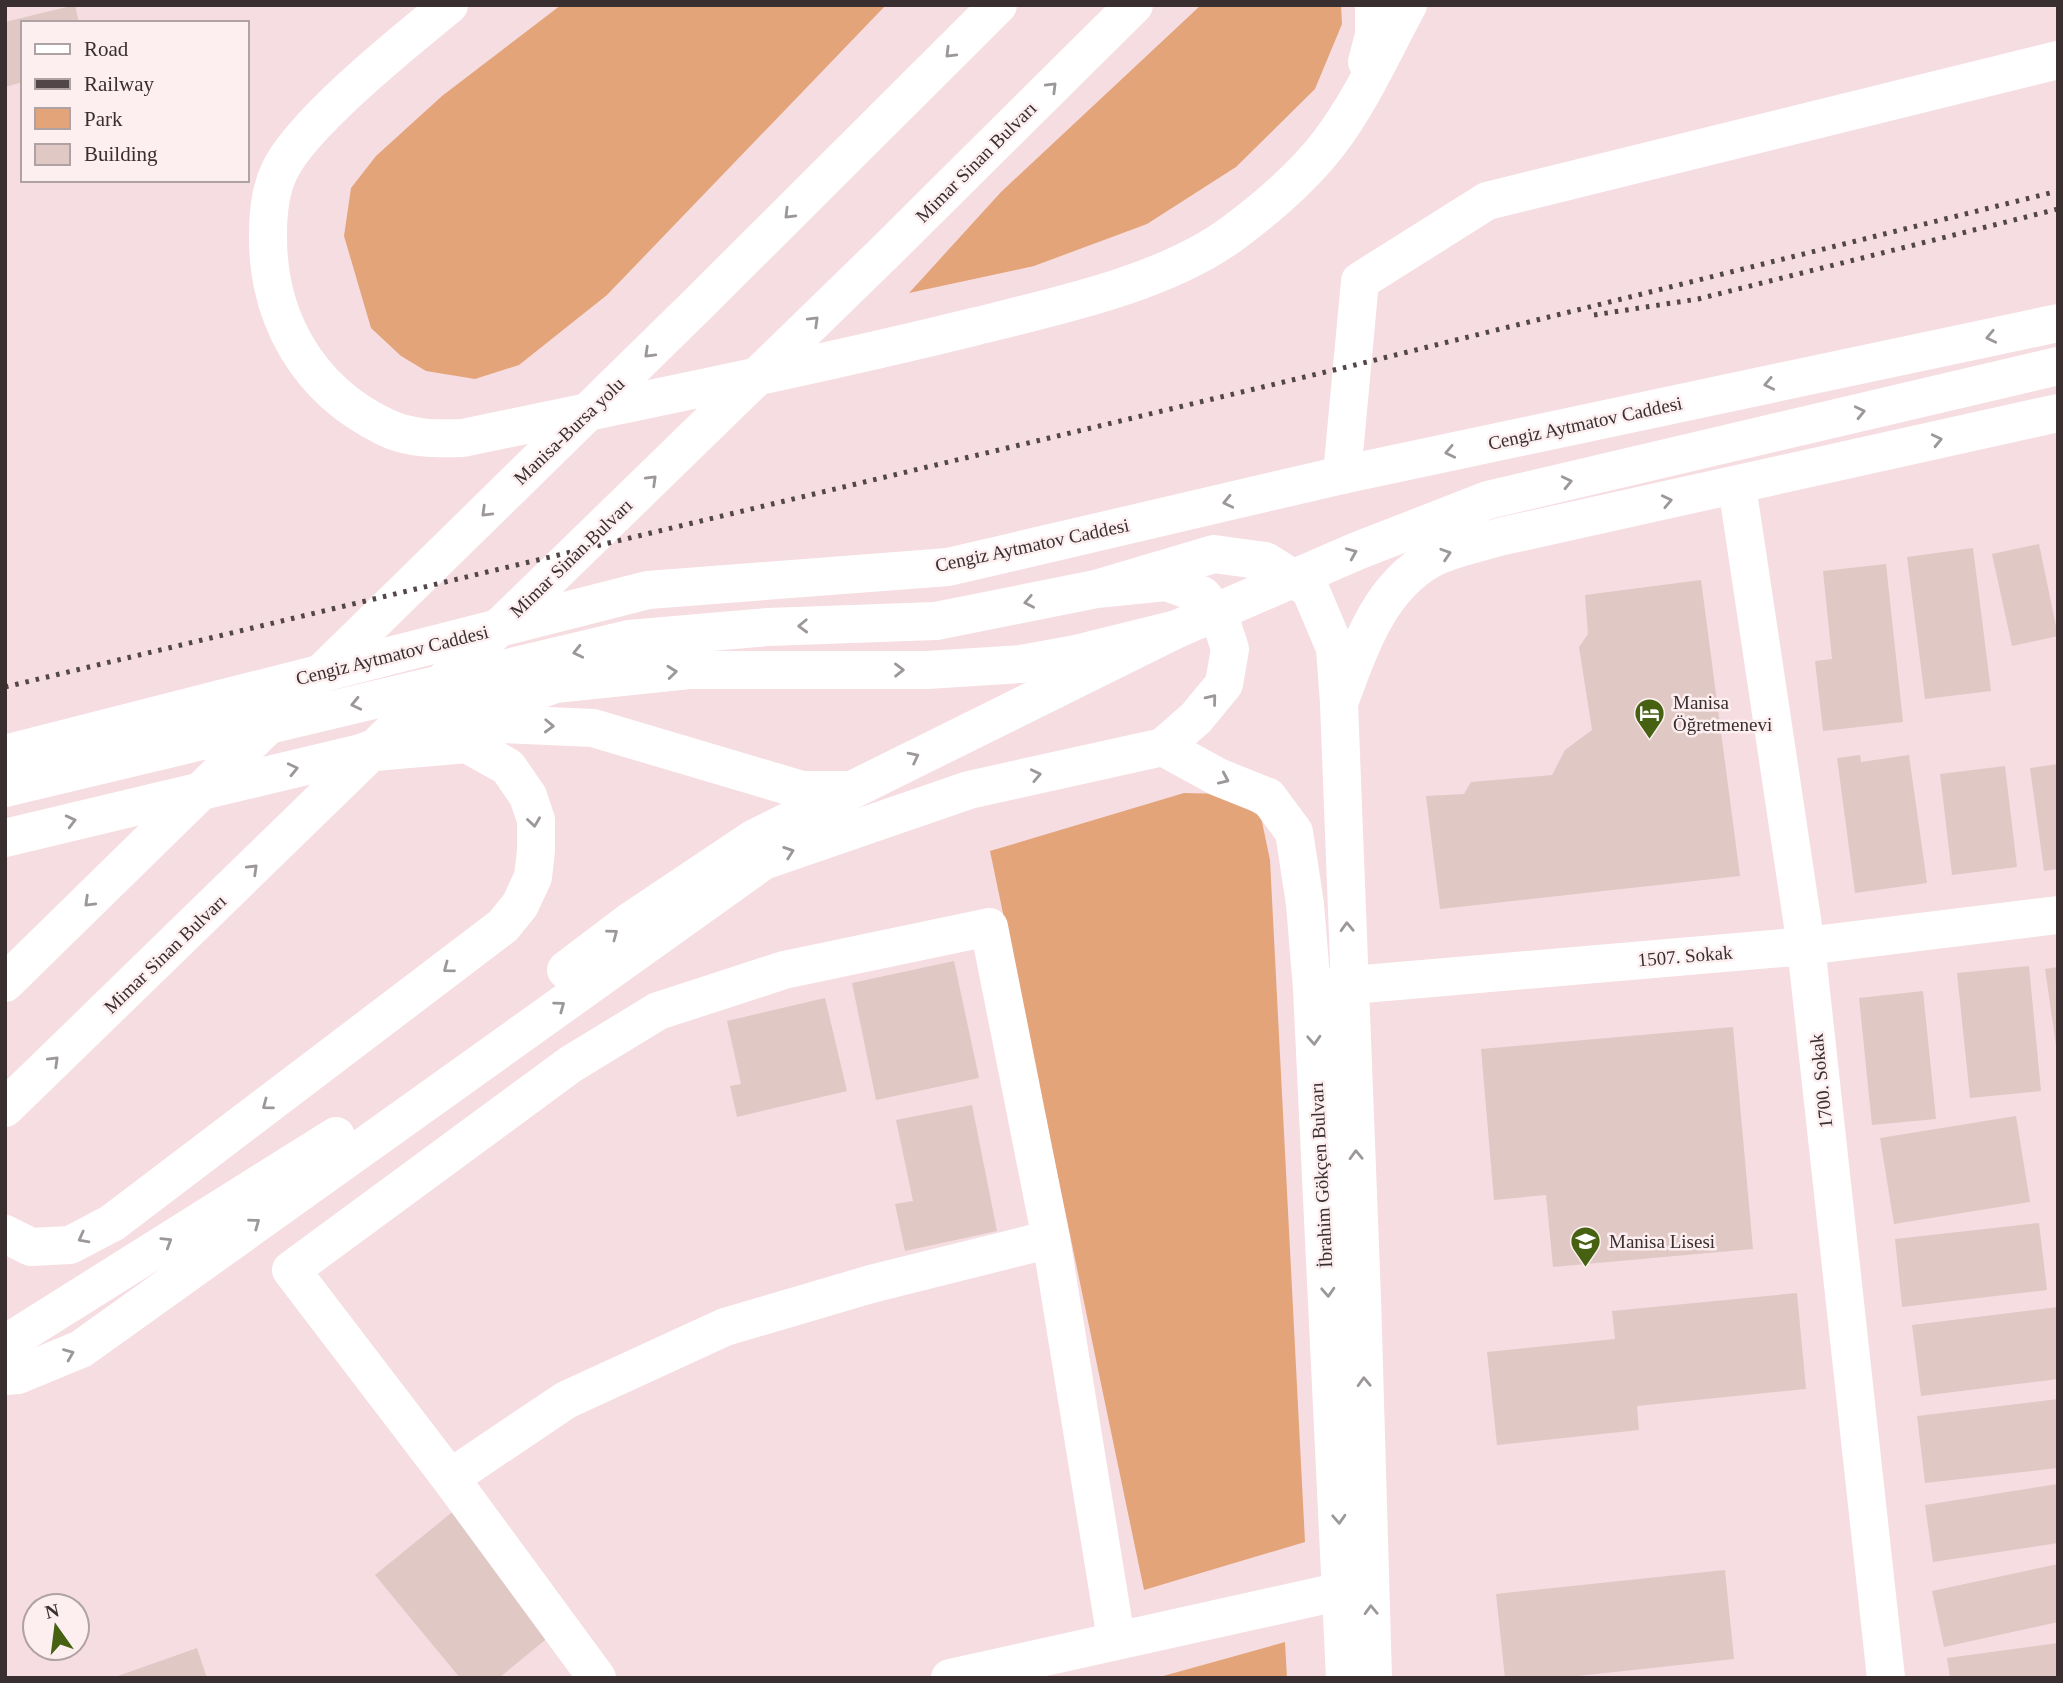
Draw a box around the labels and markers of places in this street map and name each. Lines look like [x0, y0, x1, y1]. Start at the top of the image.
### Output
place label: Manisa Öğretmenevi [1673, 692, 1772, 735]
hotel icon: Manisa Öğretmenevi [1633, 696, 1667, 740]
school or university icon: Manisa Lisesi [1569, 1224, 1603, 1268]
place label: Manisa Lisesi [1609, 1231, 1715, 1252]

